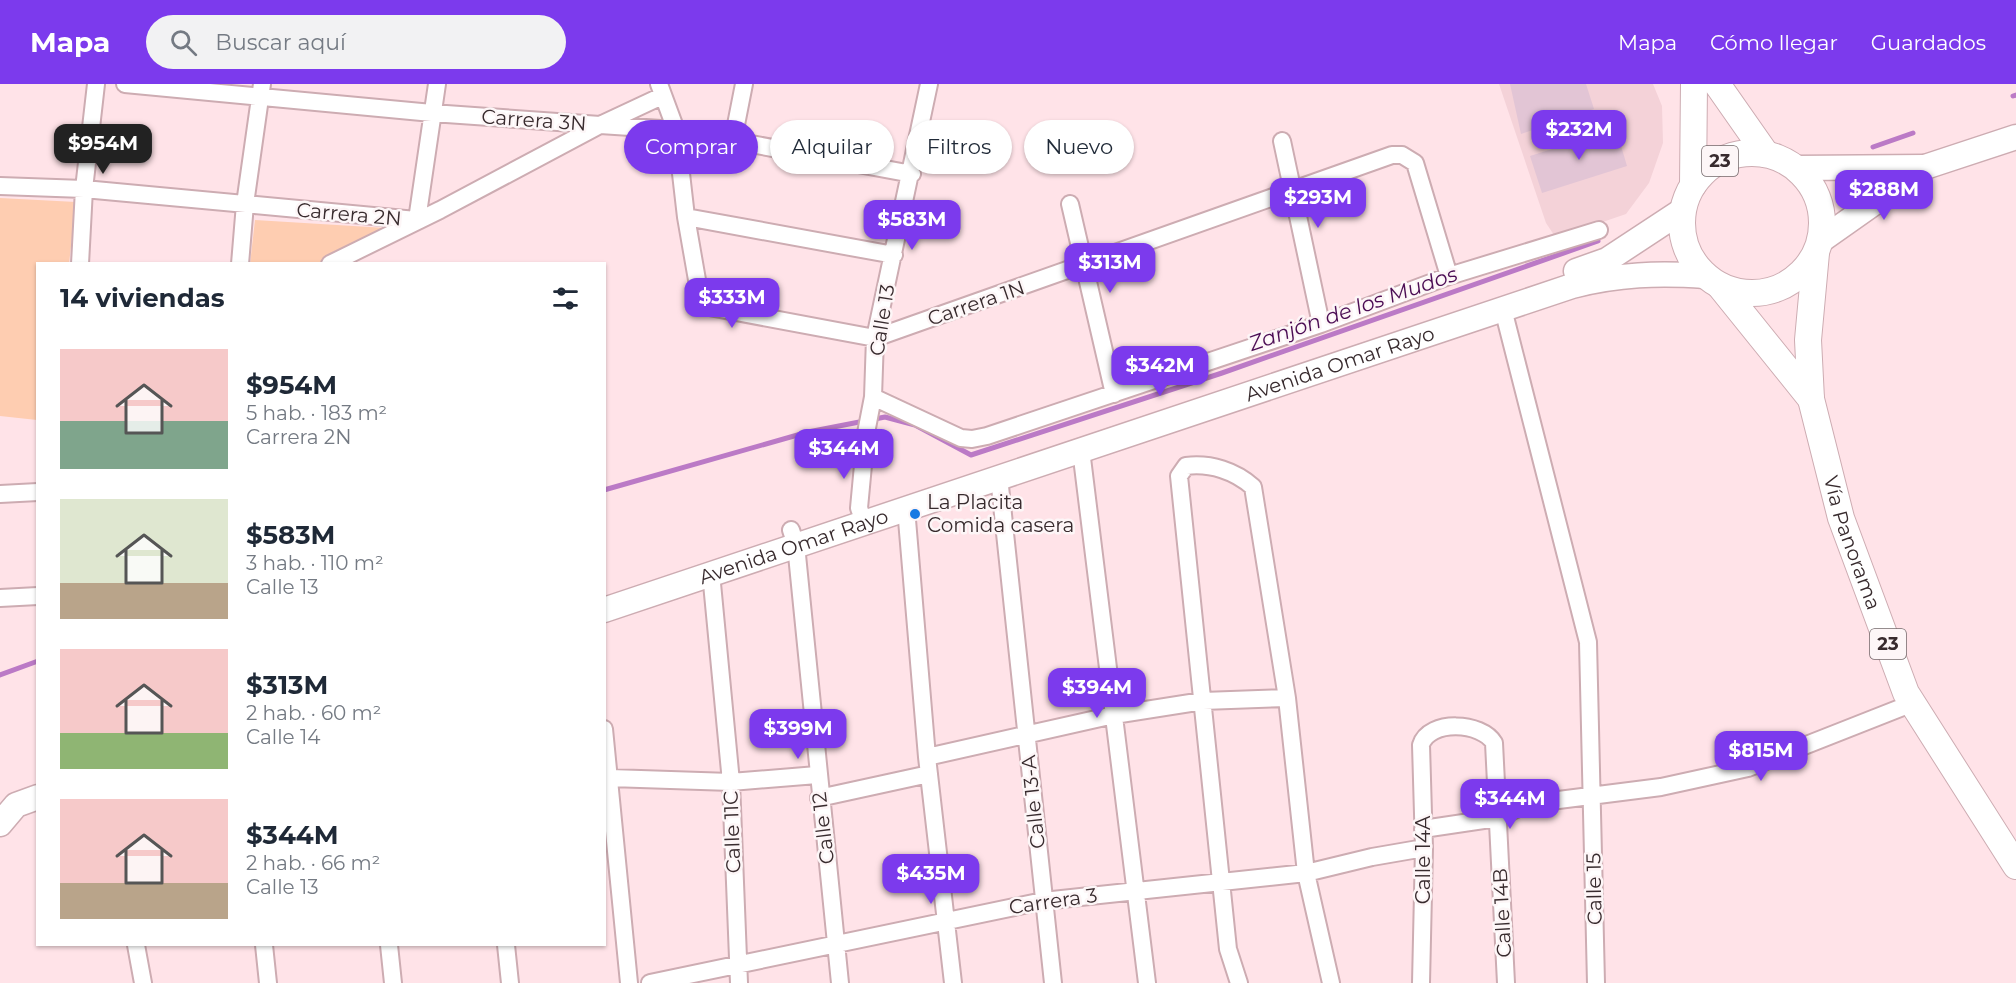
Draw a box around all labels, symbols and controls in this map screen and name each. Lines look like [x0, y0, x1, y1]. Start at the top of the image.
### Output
search box [146, 15, 566, 69]
text: Mapa [30, 25, 110, 59]
icon: search [167, 26, 200, 59]
text: Buscar aquí [215, 29, 346, 56]
text: Mapa [1618, 30, 1677, 55]
text: Cómo llegar [1710, 30, 1838, 55]
text: Guardados [1871, 30, 1986, 55]
street label: Carrera 3N [481, 104, 587, 136]
pin: $232M [1537, 110, 1621, 161]
text: $232M [1545, 117, 1613, 141]
chip: Comprar [624, 120, 758, 174]
chip: Alquilar [770, 120, 894, 174]
chip: Filtros [906, 120, 1012, 174]
chip: Nuevo [1024, 120, 1134, 174]
pin: $954M [61, 124, 145, 175]
text: $954M [68, 131, 138, 155]
road number: 23 [1702, 146, 1738, 176]
pin: $288M [1842, 170, 1926, 221]
text: $288M [1849, 177, 1919, 201]
pin: $293M [1276, 178, 1360, 229]
text: $293M [1284, 185, 1352, 209]
street label: Carrera 2N [295, 197, 403, 231]
pin: $583M [870, 200, 954, 251]
text: $583M [878, 207, 946, 231]
pin: $313M [1068, 243, 1152, 294]
text: $313M [1078, 250, 1142, 274]
water label: Zanjón de los Mudos [1244, 261, 1461, 356]
street label: Carrera 1N [924, 275, 1028, 331]
pin: $333M [690, 278, 774, 329]
text: 14 viviendas [60, 282, 225, 314]
icon: filters [549, 282, 582, 315]
street label: Calle 13 [864, 282, 900, 358]
text: $333M [698, 285, 766, 309]
street label: Avenida Omar Rayo [1242, 321, 1438, 407]
pin: $342M [1118, 346, 1202, 397]
text: $342M [1125, 353, 1195, 377]
text: $954M [246, 369, 337, 401]
icon: home [108, 373, 180, 445]
text: 5 hab. · 183 m² [246, 401, 387, 425]
text: Carrera 2N [246, 425, 351, 449]
pin: $344M [802, 429, 886, 480]
text: $344M [808, 436, 880, 460]
street label: Vía Panorama [1819, 473, 1886, 613]
place label: La Placita Comida casera [927, 490, 1074, 537]
street label: Avenida Omar Rayo [696, 504, 891, 589]
marker: La Placita Comida casera [908, 507, 922, 521]
text: $583M [246, 519, 335, 551]
icon: home [108, 523, 180, 595]
text: 3 hab. · 110 m² [246, 551, 384, 575]
text: Calle 13 [246, 575, 318, 599]
road number: 23 [1870, 629, 1906, 659]
pin: $394M [1055, 668, 1139, 719]
text: $313M [246, 669, 328, 701]
icon: home [108, 673, 180, 745]
text: $394M [1062, 675, 1132, 699]
text: 2 hab. · 60 m² [246, 701, 381, 725]
pin: $399M [756, 709, 840, 760]
text: $399M [763, 716, 833, 740]
text: Calle 14 [246, 725, 320, 749]
pin: $815M [1719, 731, 1803, 782]
text: $815M [1729, 738, 1793, 762]
street label: Calle 13-A [1016, 753, 1050, 850]
pin: $344M [1468, 779, 1552, 830]
text: $344M [1474, 786, 1546, 810]
street label: Calle 11C [719, 790, 745, 874]
street label: Calle 12 [807, 791, 839, 865]
street label: Calle 14A [1411, 815, 1435, 904]
text: $344M [246, 819, 339, 851]
icon: home [108, 823, 180, 895]
text: 2 hab. · 66 m² [246, 851, 380, 875]
street label: Calle 15 [1581, 853, 1607, 925]
pin: $435M [889, 854, 973, 905]
text: $435M [896, 861, 966, 885]
street label: Calle 14B [1488, 868, 1516, 958]
text: Calle 13 [246, 875, 318, 899]
street label: Carrera 3 [1007, 883, 1099, 919]

